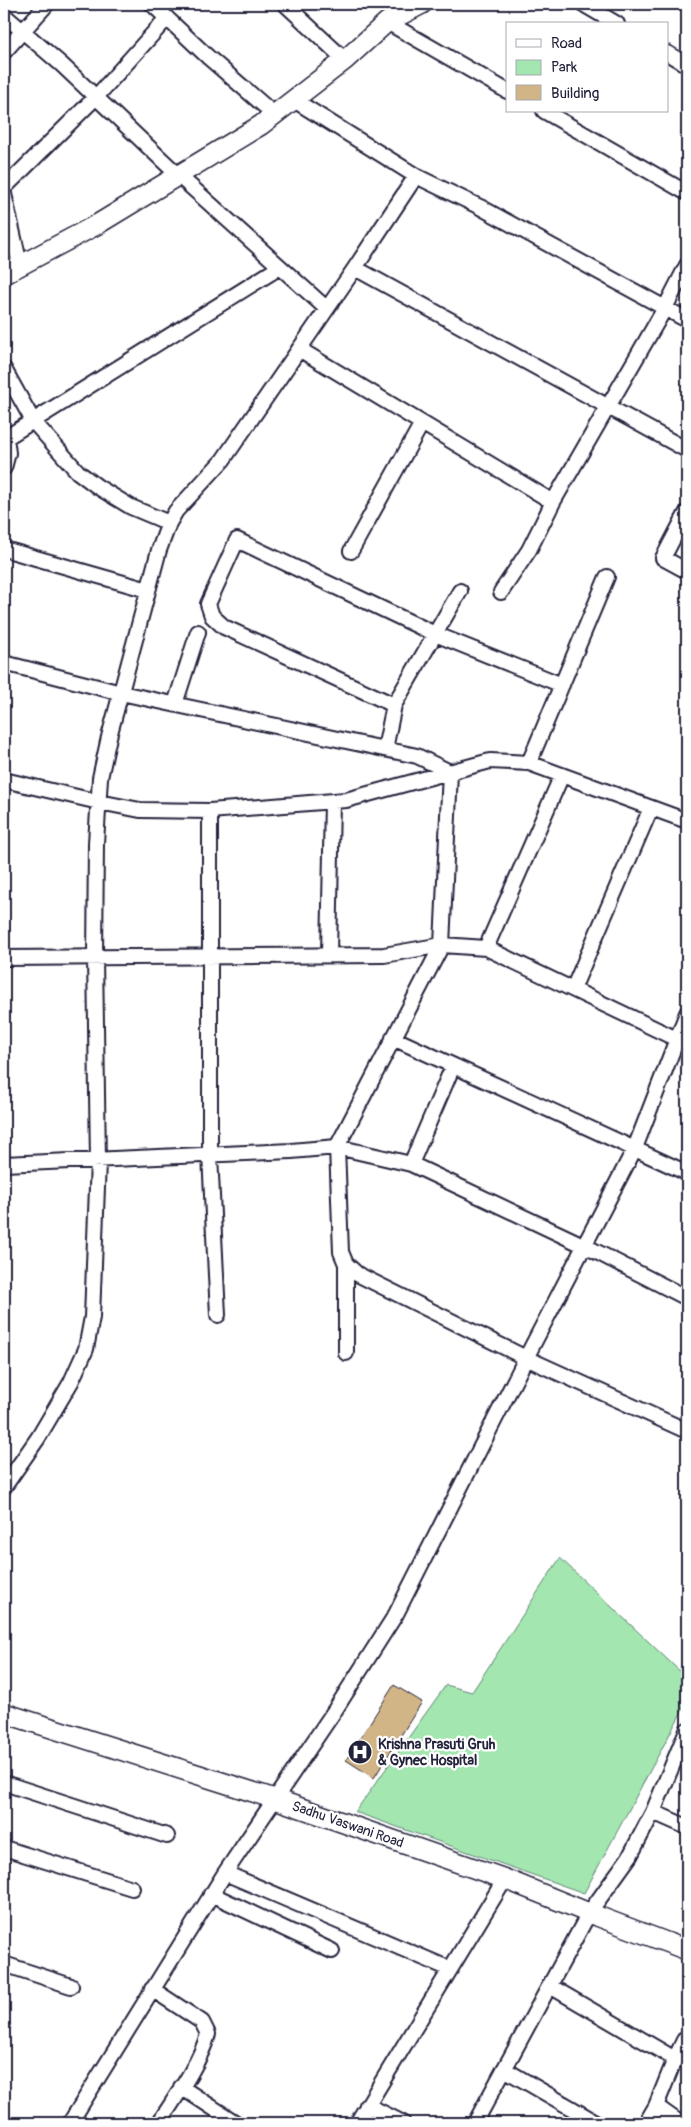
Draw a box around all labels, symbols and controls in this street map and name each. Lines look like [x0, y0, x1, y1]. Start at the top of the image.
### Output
legend [506, 22, 668, 112]
text: Road [551, 34, 582, 53]
text: Park [551, 58, 578, 77]
text: Building [551, 84, 599, 103]
place label: Krishna Prasuti Gruh & Gynec Hospital [378, 1736, 496, 1769]
hospital icon: Krishna Prasuti Gruh & Gynec Hospital [347, 1739, 373, 1765]
street label: Sadhu Vaswani Road [290, 1797, 406, 1852]

